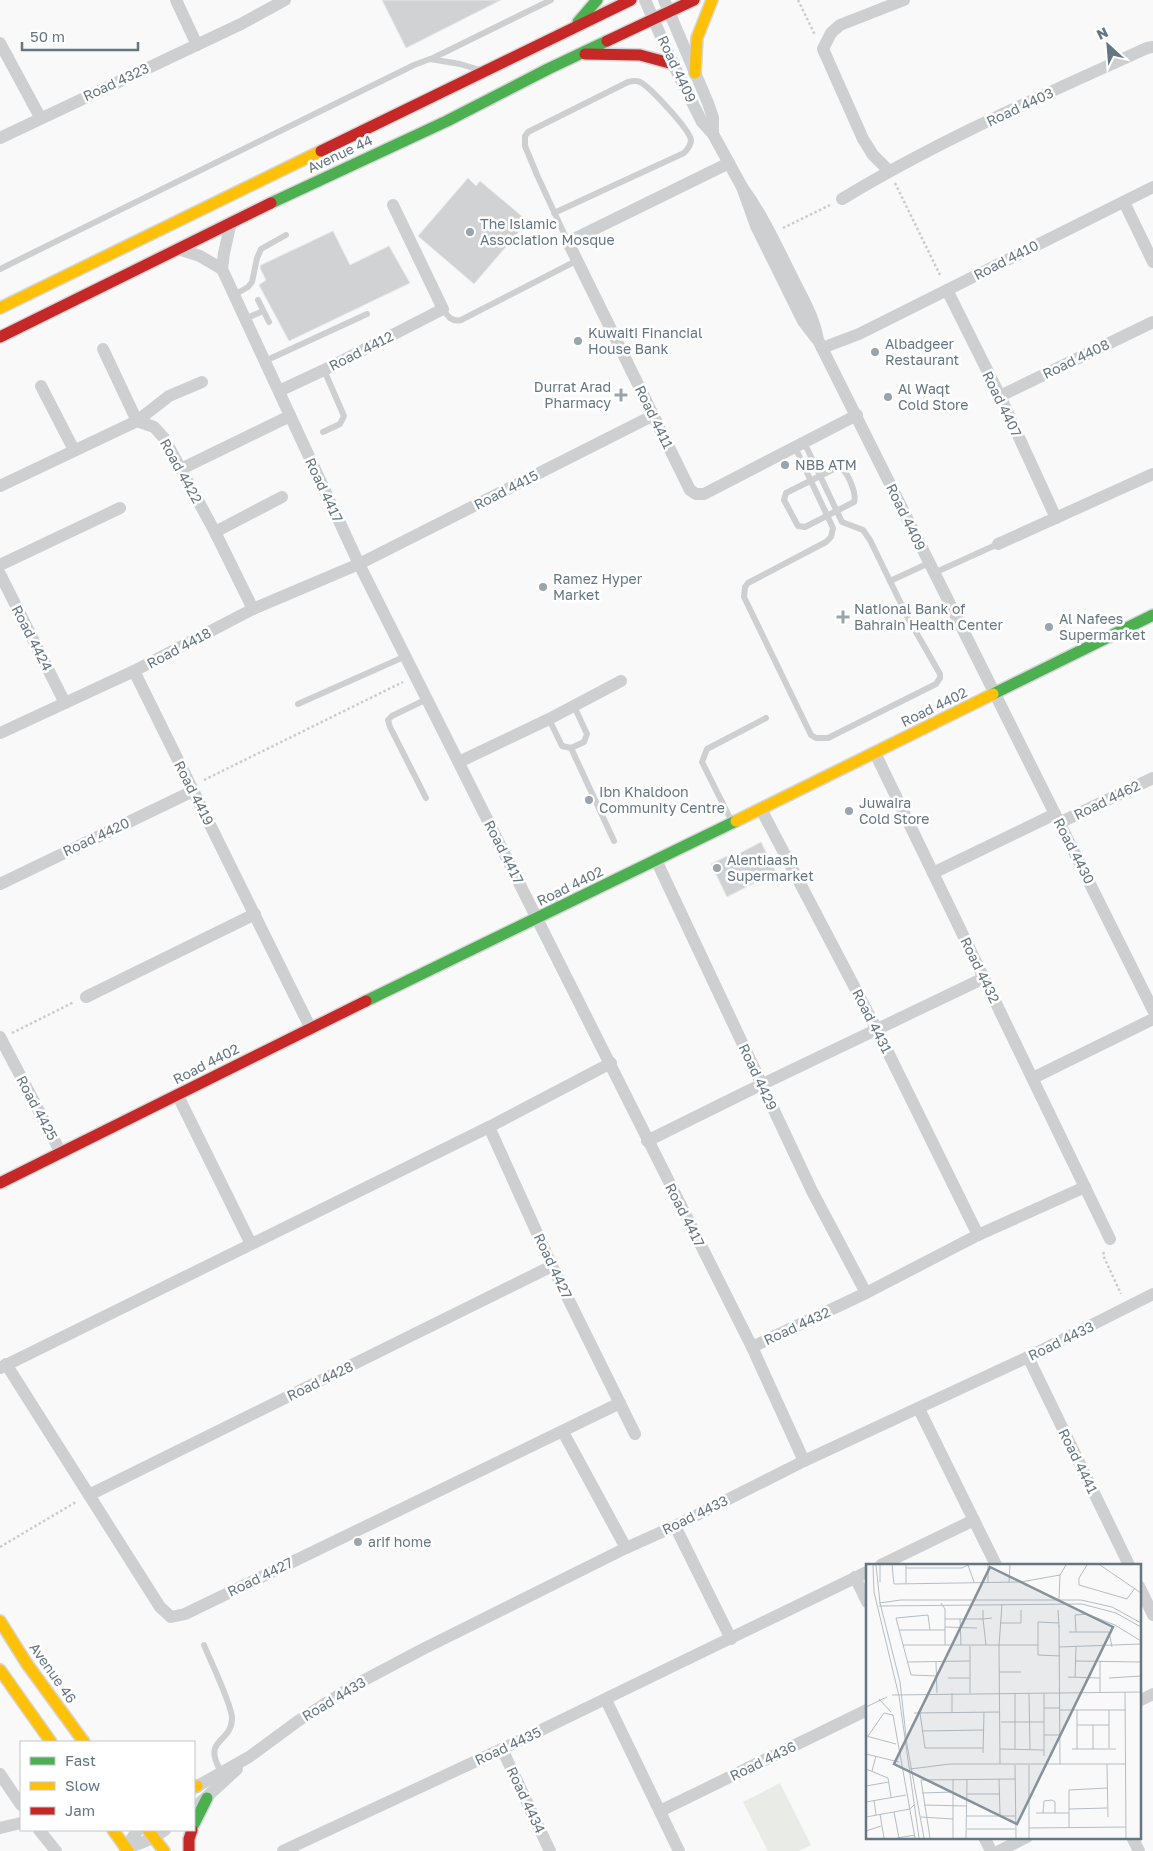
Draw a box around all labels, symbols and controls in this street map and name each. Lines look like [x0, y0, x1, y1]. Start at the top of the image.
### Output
scale bar [22, 20, 139, 52]
north arrow [1083, 20, 1133, 70]
text: N [1094, 23, 1111, 43]
text: 50 m [30, 27, 65, 45]
street label: Road 4409 [655, 33, 700, 105]
street label: Road 4323 [80, 59, 151, 104]
street label: Road 4403 [984, 84, 1056, 129]
street label: Avenue 44 [304, 131, 375, 176]
place label: The Islamic Association Mosque [480, 215, 615, 248]
marker: The Islamic Association Mosque [464, 226, 476, 238]
street label: Road 4410 [971, 236, 1041, 283]
place label: Kuwaiti Financial House Bank [588, 324, 702, 357]
street label: Road 4412 [326, 327, 396, 374]
marker: Kuwaiti Financial House Bank [572, 335, 584, 347]
place label: Albadgeer Restaurant [885, 335, 959, 368]
street label: Road 4408 [1040, 335, 1112, 382]
marker: Albadgeer Restaurant [869, 346, 881, 358]
street label: Road 4407 [979, 368, 1026, 439]
place label: Durrat Arad Pharmacy [534, 378, 611, 411]
place label: Al Waqt Cold Store [898, 380, 969, 413]
street label: Road 4411 [632, 382, 677, 451]
marker: Durrat Arad Pharmacy [615, 389, 627, 401]
marker: Al Waqt Cold Store [882, 391, 894, 403]
street label: Road 4422 [157, 436, 206, 506]
street label: Road 4417 [302, 455, 347, 525]
place label: NBB ATM [795, 456, 857, 473]
marker: NBB ATM [779, 459, 791, 471]
street label: Road 4415 [471, 466, 541, 513]
street label: Road 4409 [883, 481, 930, 553]
place label: Ramez Hyper Market [553, 570, 643, 603]
marker: Ramez Hyper Market [537, 581, 549, 593]
place label: National Bank of Bahrain Health Center [854, 600, 1003, 633]
street label: Road 4424 [9, 602, 56, 674]
marker: National Bank of Bahrain Health Center [836, 610, 850, 624]
place label: Al Nafees Supermarket [1059, 610, 1146, 643]
marker: Al Nafees Supermarket [1043, 621, 1055, 633]
street label: Road 4418 [144, 624, 214, 672]
street label: Road 4402 [898, 683, 970, 730]
street label: Road 4419 [171, 758, 218, 828]
street label: Road 4462 [1071, 776, 1143, 823]
place label: Ibn Khaldoon Community Centre [599, 783, 725, 816]
marker: Ibn Khaldoon Community Centre [583, 794, 595, 806]
place label: Juwaira Cold Store [859, 794, 930, 827]
marker: Juwaira Cold Store [843, 805, 855, 817]
street label: Road 4420 [60, 814, 132, 859]
street label: Road 4430 [1051, 815, 1098, 887]
street label: Road 4417 [481, 817, 528, 886]
place label: Alentiaash Supermarket [727, 851, 814, 884]
street label: Road 4402 [534, 862, 606, 909]
marker: Alentiaash Supermarket [711, 862, 723, 874]
street label: Road 4432 [957, 934, 1004, 1006]
street label: Road 4431 [849, 986, 896, 1056]
street label: Road 4402 [170, 1040, 242, 1087]
street label: Road 4429 [736, 1041, 781, 1113]
street label: Road 4425 [13, 1072, 62, 1143]
street label: Road 4417 [662, 1180, 709, 1249]
street label: Road 4427 [531, 1230, 576, 1301]
street label: Road 4432 [761, 1303, 833, 1348]
street label: Road 4433 [1025, 1317, 1097, 1364]
street label: Road 4428 [284, 1357, 356, 1404]
street label: Road 4441 [1055, 1425, 1102, 1496]
street label: Road 4433 [659, 1491, 731, 1538]
place label: arif home [368, 1533, 431, 1550]
marker: arif home [352, 1536, 364, 1548]
street label: Road 4427 [224, 1553, 295, 1600]
inset map [866, 1564, 1140, 1838]
street label: Avenue 46 [26, 1639, 80, 1706]
street label: Road 4433 [299, 1673, 369, 1724]
street label: Road 4435 [472, 1723, 544, 1768]
street label: Road 4436 [727, 1737, 799, 1784]
legend [20, 1741, 195, 1831]
text: Fast [65, 1751, 96, 1769]
street label: Road 4434 [504, 1764, 549, 1836]
text: Slow [65, 1776, 100, 1794]
text: Jam [65, 1801, 95, 1819]

